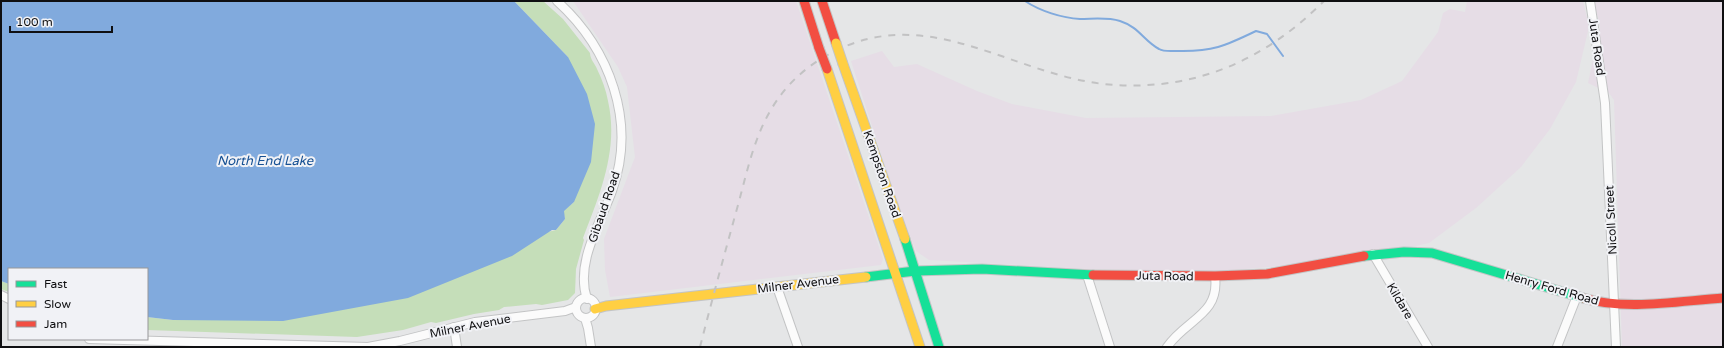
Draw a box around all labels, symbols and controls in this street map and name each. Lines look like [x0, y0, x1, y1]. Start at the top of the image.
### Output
scale bar [10, 8, 112, 34]
text: 100 m [16, 15, 53, 29]
street label: Juta Road [1586, 18, 1608, 76]
street label: Kempston Road [860, 128, 904, 220]
water label: North End Lake [217, 153, 314, 169]
street label: Gibaud Road [585, 170, 623, 244]
street label: Nicoll Street [1602, 184, 1620, 255]
legend [8, 268, 148, 340]
street label: Juta Road [1136, 268, 1194, 284]
street label: Henry Ford Road [1504, 268, 1600, 308]
street label: Milner Avenue [756, 272, 840, 296]
text: Fast [44, 277, 68, 291]
street label: Kildare [1384, 280, 1416, 322]
text: Slow [44, 297, 71, 311]
street label: Milner Avenue [428, 311, 512, 341]
text: Jam [44, 317, 67, 331]

